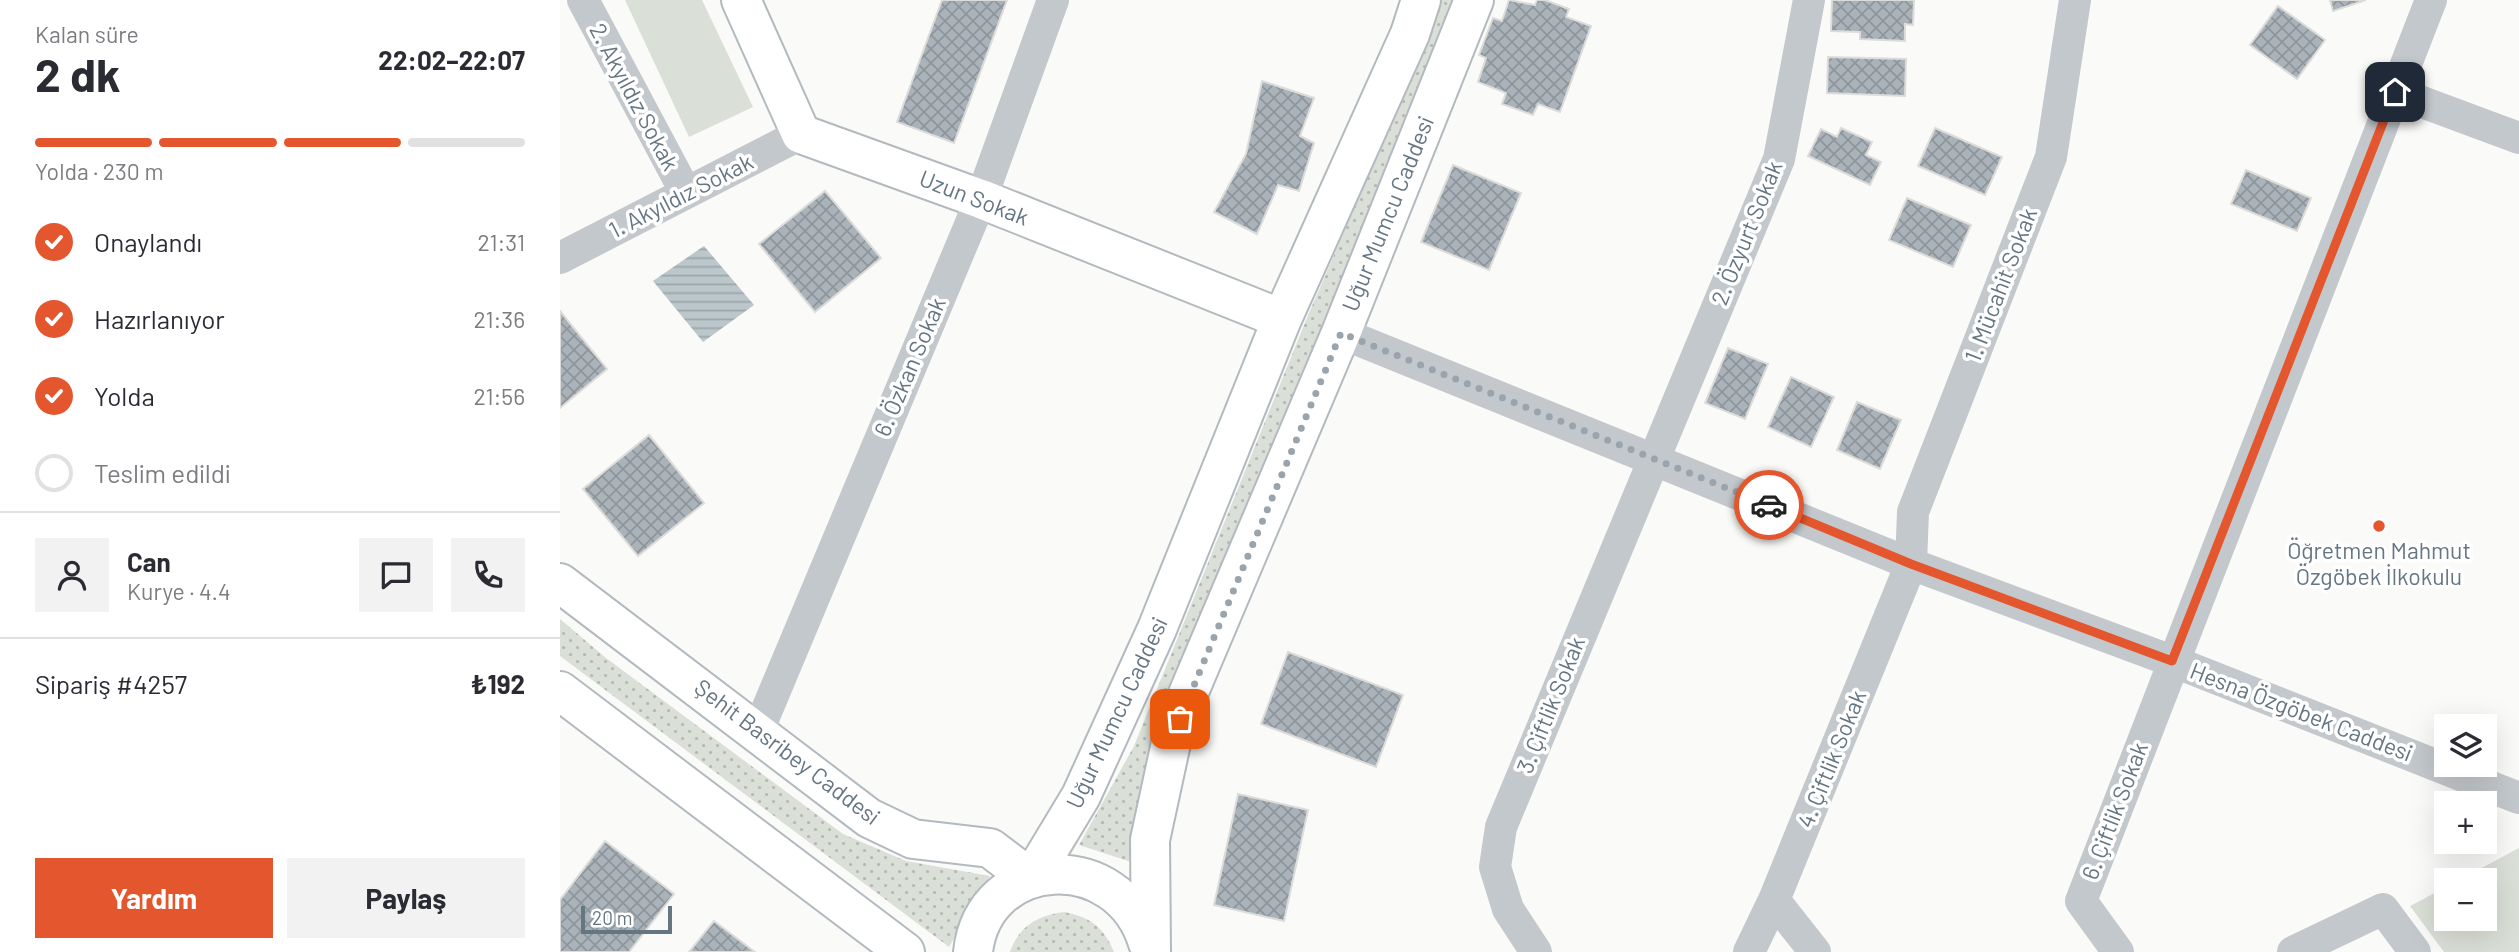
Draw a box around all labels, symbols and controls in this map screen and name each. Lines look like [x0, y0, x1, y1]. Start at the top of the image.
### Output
street label: 2. Akyıldız Sokak [584, 18, 685, 175]
text: Kalan süre [35, 20, 139, 48]
text: 22:02–22:07 [378, 44, 525, 75]
text: 2 dk [35, 46, 121, 101]
pin [2365, 62, 2425, 122]
icon: home [2376, 73, 2414, 111]
street label: Uğur Mumcu Caddesi [1335, 112, 1439, 315]
street label: 1. Akyıldız Sokak [604, 147, 757, 243]
street label: 2. Özyurt Sokak [1704, 156, 1788, 309]
text: Yolda · 230 m [35, 157, 163, 185]
street label: Uzun Sokak [916, 163, 1033, 231]
street label: 1. Mücahit Sokak [1958, 204, 2042, 365]
icon: check [35, 223, 73, 261]
text: Onaylandı [94, 226, 202, 257]
text: 21:31 [477, 228, 525, 256]
street label: 6. Özkan Sokak [867, 293, 951, 440]
icon: check [35, 300, 73, 338]
text: Hazırlanıyor [94, 303, 225, 334]
text: 21:36 [473, 305, 525, 333]
icon: check [35, 377, 73, 415]
text: Yolda [94, 380, 155, 411]
text: 21:56 [473, 382, 525, 410]
text: Teslim edildi [94, 457, 231, 488]
courier [1734, 470, 1804, 540]
icon: car [1750, 486, 1788, 524]
marker: Öğretmen Mahmut Özgöbek İlkokulu [2371, 518, 2387, 534]
place label: Öğretmen Mahmut Özgöbek İlkokulu [2287, 536, 2471, 590]
button: person [35, 538, 109, 612]
button: chat [359, 538, 433, 612]
button: phone [451, 538, 525, 612]
text: Can [127, 546, 171, 577]
text: Kurye · 4.4 [127, 577, 231, 605]
street label: Uğur Mumcu Caddesi [1060, 613, 1173, 813]
street label: 3. Çiftlik Sokak [1510, 632, 1590, 777]
street label: Hesna Özgöbek Caddesi [2186, 656, 2416, 766]
text: Sipariş #4257 [35, 668, 187, 699]
text: ₺192 [471, 668, 525, 699]
street label: Şehit Basribey Caddesi [690, 672, 886, 830]
street label: 4. Çiftlik Sokak [1791, 686, 1871, 832]
pin [1150, 689, 1210, 749]
icon: bag [1161, 700, 1199, 738]
map controls [2434, 714, 2497, 931]
button: layers [2434, 714, 2497, 777]
street label: 6. Çiftlik Sokak [2075, 738, 2153, 883]
button: + [2434, 791, 2497, 854]
button: Yardım [35, 858, 273, 938]
button: Paylaş [287, 858, 525, 938]
button: − [2434, 868, 2497, 931]
scale bar [581, 903, 672, 935]
text: 20 m [592, 906, 632, 929]

